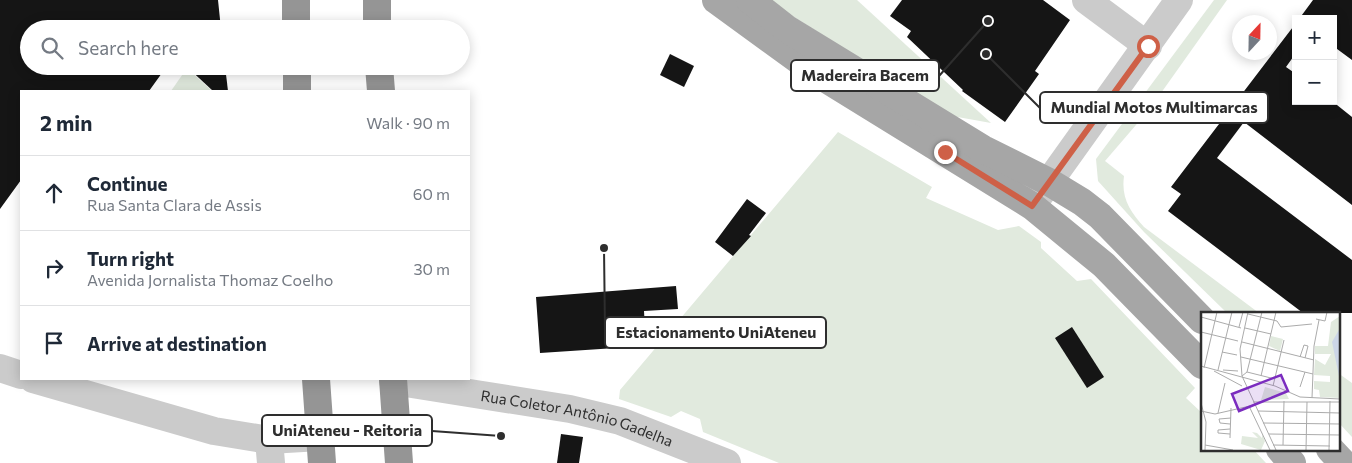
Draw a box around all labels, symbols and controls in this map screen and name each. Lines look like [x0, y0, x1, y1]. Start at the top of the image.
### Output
north arrow [1232, 15, 1277, 60]
map controls [1292, 15, 1337, 105]
button: + [1292, 15, 1337, 60]
search box [20, 20, 470, 75]
icon: search [38, 34, 66, 62]
route start [1137, 35, 1160, 58]
text: Search here [78, 36, 178, 59]
callout: Madereira Bacem [791, 60, 939, 91]
button: − [1292, 60, 1337, 105]
text: Madereira Bacem [801, 65, 929, 84]
callout: Mundial Motos Multimarcas [1040, 92, 1268, 123]
text: Mundial Motos Multimarcas [1050, 97, 1258, 116]
text: 2 min [40, 110, 92, 135]
text: Walk · 90 m [366, 113, 450, 132]
route end [934, 141, 957, 164]
text: Continue [87, 172, 167, 195]
icon: ahead [40, 179, 68, 207]
text: 60 m [413, 184, 450, 203]
text: Rua Santa Clara de Assis [87, 195, 262, 214]
text: Turn right [87, 247, 174, 270]
icon: right [40, 254, 68, 282]
text: 30 m [413, 259, 450, 278]
text: Avenida Jornalista Thomaz Coelho [87, 270, 333, 289]
inset map [1201, 312, 1340, 450]
callout: Estacionamento UniAteneu [605, 317, 826, 348]
text: Estacionamento UniAteneu [616, 322, 816, 341]
icon: arrive [40, 329, 68, 357]
text: Arrive at destination [87, 332, 267, 355]
street label: Rua Coletor Antônio Gadelha [480, 386, 676, 450]
callout: UniAteneu - Reitoria [262, 415, 432, 446]
text: UniAteneu - Reitoria [272, 420, 422, 439]

